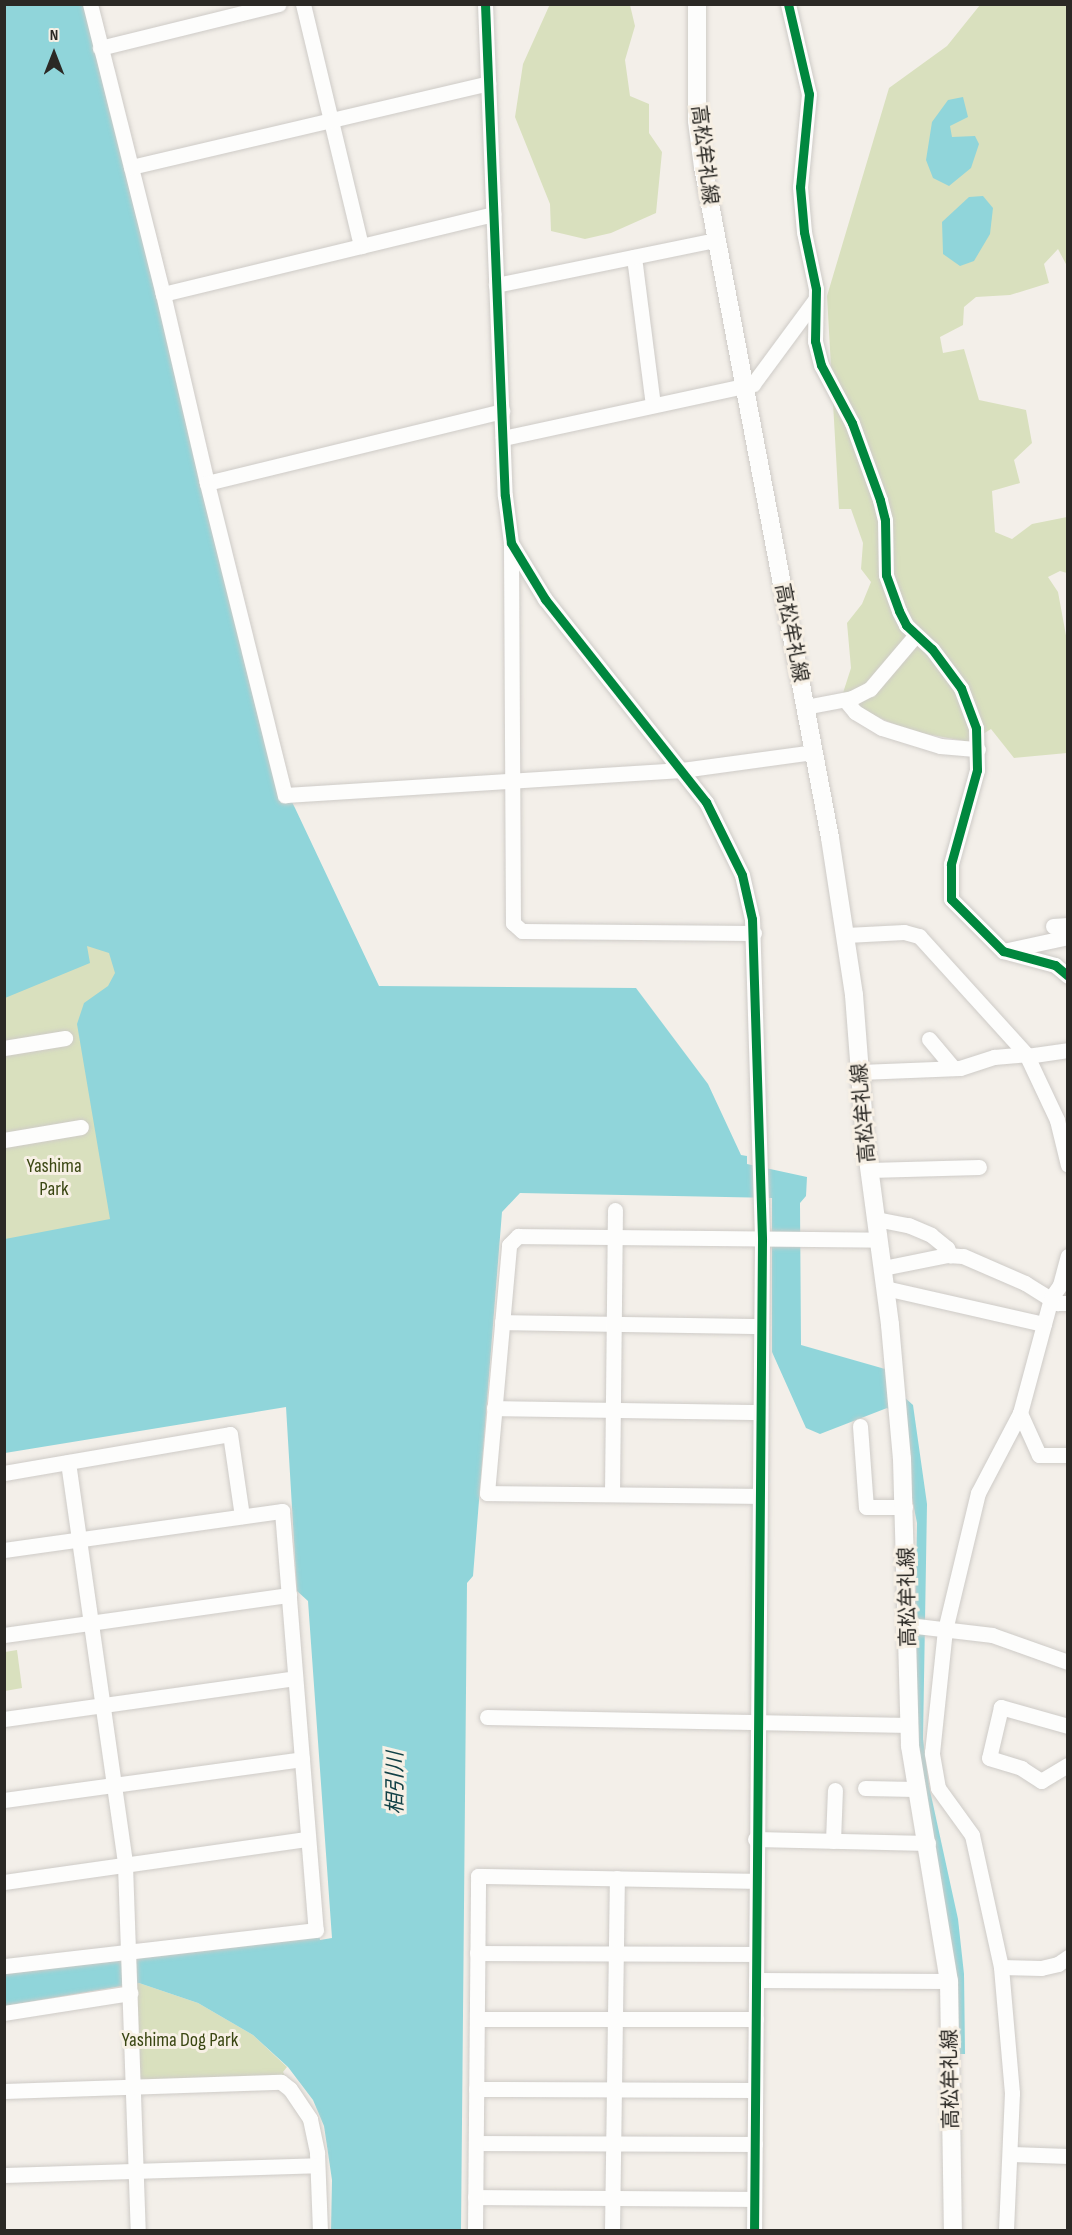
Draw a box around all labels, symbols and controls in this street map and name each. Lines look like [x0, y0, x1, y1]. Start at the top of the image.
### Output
north arrow [24, 24, 84, 84]
text: N [50, 26, 58, 45]
street label: 高松牟礼線 [686, 104, 722, 206]
street label: 高松牟礼線 [770, 582, 812, 684]
street label: 高松牟礼線 [848, 1062, 880, 1164]
park label: Yashima Park [26, 1154, 82, 1201]
street label: 高松牟礼線 [895, 1547, 921, 1647]
water label: 相引川 [383, 1752, 409, 1814]
park label: Yashima Dog Park [122, 2028, 238, 2052]
street label: 高松牟礼線 [938, 2029, 964, 2129]

